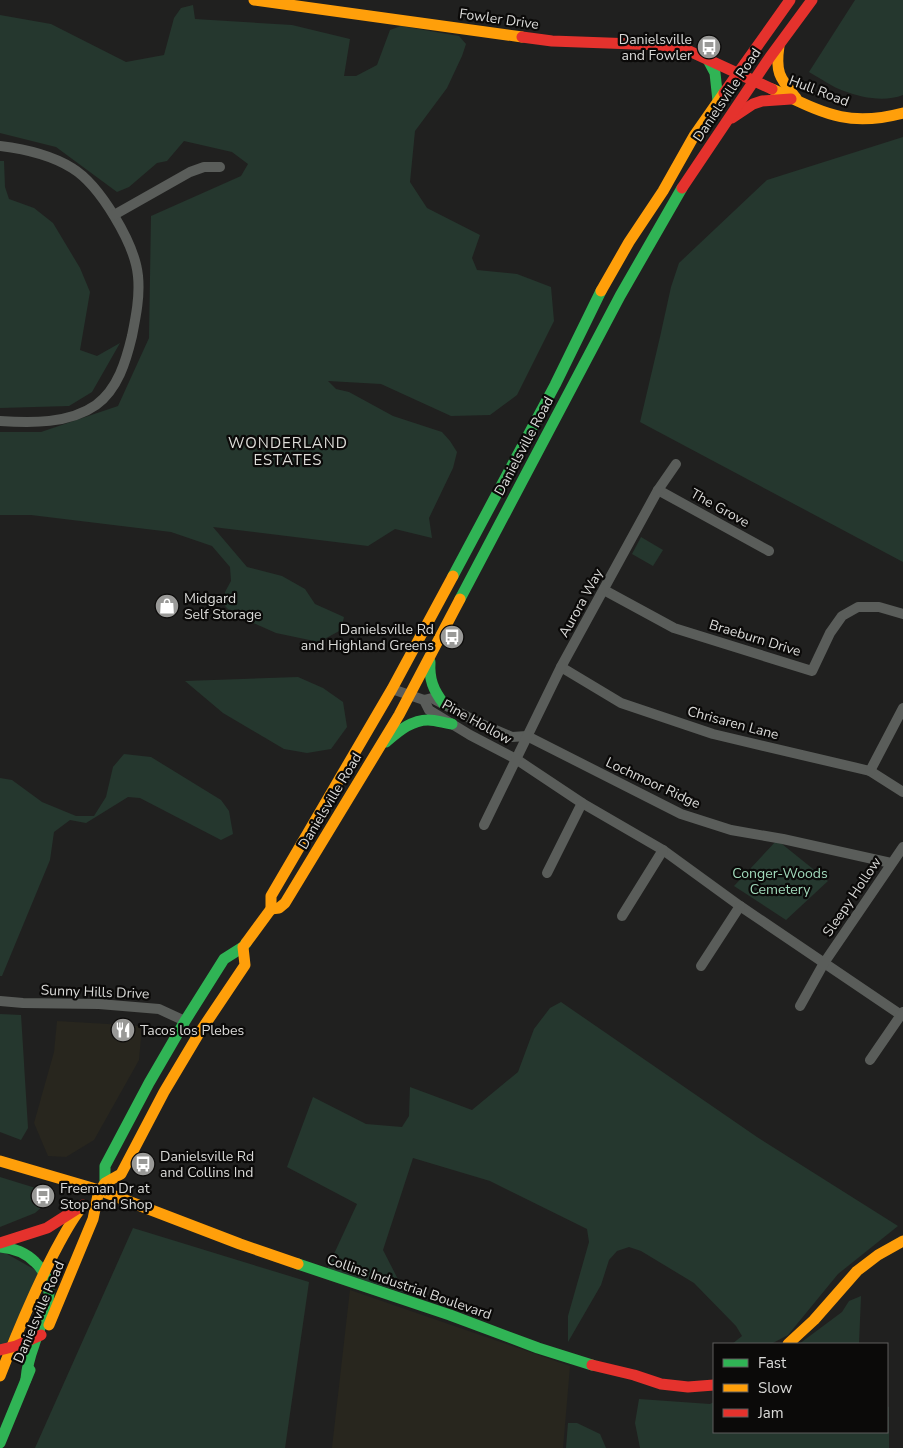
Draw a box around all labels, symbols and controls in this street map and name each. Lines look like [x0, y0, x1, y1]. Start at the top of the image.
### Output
street label: Fowler Drive [458, 4, 540, 34]
place label: Danielsville and Fowler [619, 30, 692, 65]
bus stop icon: Danielsville and Fowler [696, 34, 722, 60]
street label: Danielsville Road [689, 44, 765, 146]
street label: Hull Road [786, 71, 852, 111]
street label: Danielsville Road [490, 393, 558, 499]
district label: WONDERLAND ESTATES [228, 433, 348, 470]
street label: The Grove [687, 484, 753, 532]
street label: Aurora Way [554, 565, 608, 641]
place label: Midgard Self Storage [184, 589, 262, 624]
shop icon: Midgard Self Storage [154, 593, 180, 619]
street label: Braeburn Drive [707, 615, 803, 661]
place label: Danielsville Rd and Highland Greens [301, 620, 434, 655]
bus stop icon: Danielsville Rd and Highland Greens [439, 624, 465, 650]
street label: Pine Hollow [439, 695, 516, 749]
street label: Chrisaren Lane [685, 702, 781, 744]
street label: Danielsville Road [294, 749, 366, 853]
street label: Lochmoor Ridge [603, 753, 703, 813]
street label: Sleepy Hollow [818, 853, 886, 941]
park label: Conger-Woods Cemetery [732, 864, 828, 899]
street label: Sunny Hills Drive [40, 981, 150, 1003]
restaurant icon: Tacos los Plebes [110, 1017, 136, 1043]
place label: Tacos los Plebes [140, 1021, 244, 1040]
place label: Danielsville Rd and Collins Ind [160, 1147, 254, 1182]
bus stop icon: Danielsville Rd and Collins Ind [130, 1151, 156, 1177]
place label: Freeman Dr at Stop and Shop [60, 1179, 153, 1214]
bus stop icon: Freeman Dr at Stop and Shop [30, 1183, 56, 1209]
street label: Collins Industrial Boulevard [324, 1250, 494, 1324]
street label: Danielsville Road [9, 1258, 69, 1366]
legend [713, 1343, 888, 1433]
text: Fast [758, 1353, 787, 1373]
text: Slow [758, 1378, 793, 1398]
text: Jam [757, 1403, 784, 1423]

